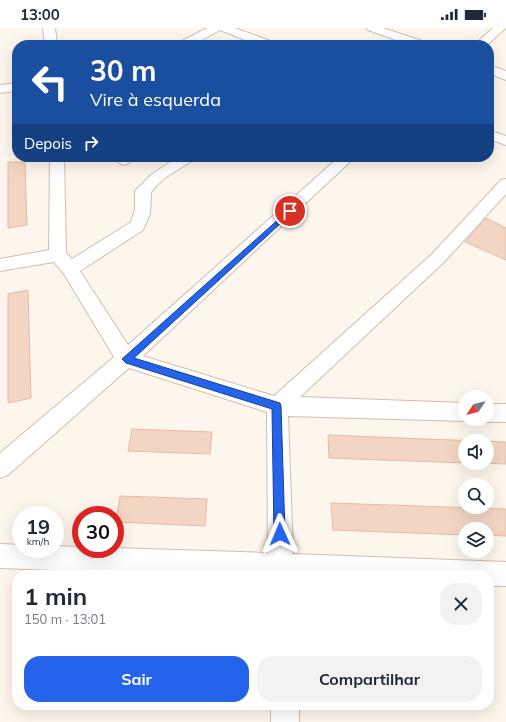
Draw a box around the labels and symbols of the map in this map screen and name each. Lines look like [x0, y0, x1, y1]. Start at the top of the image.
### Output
pin [273, 194, 307, 228]
north arrow [458, 390, 494, 426]
speed limit sign: 30 [72, 506, 124, 558]
position arrow [259, 513, 301, 555]

